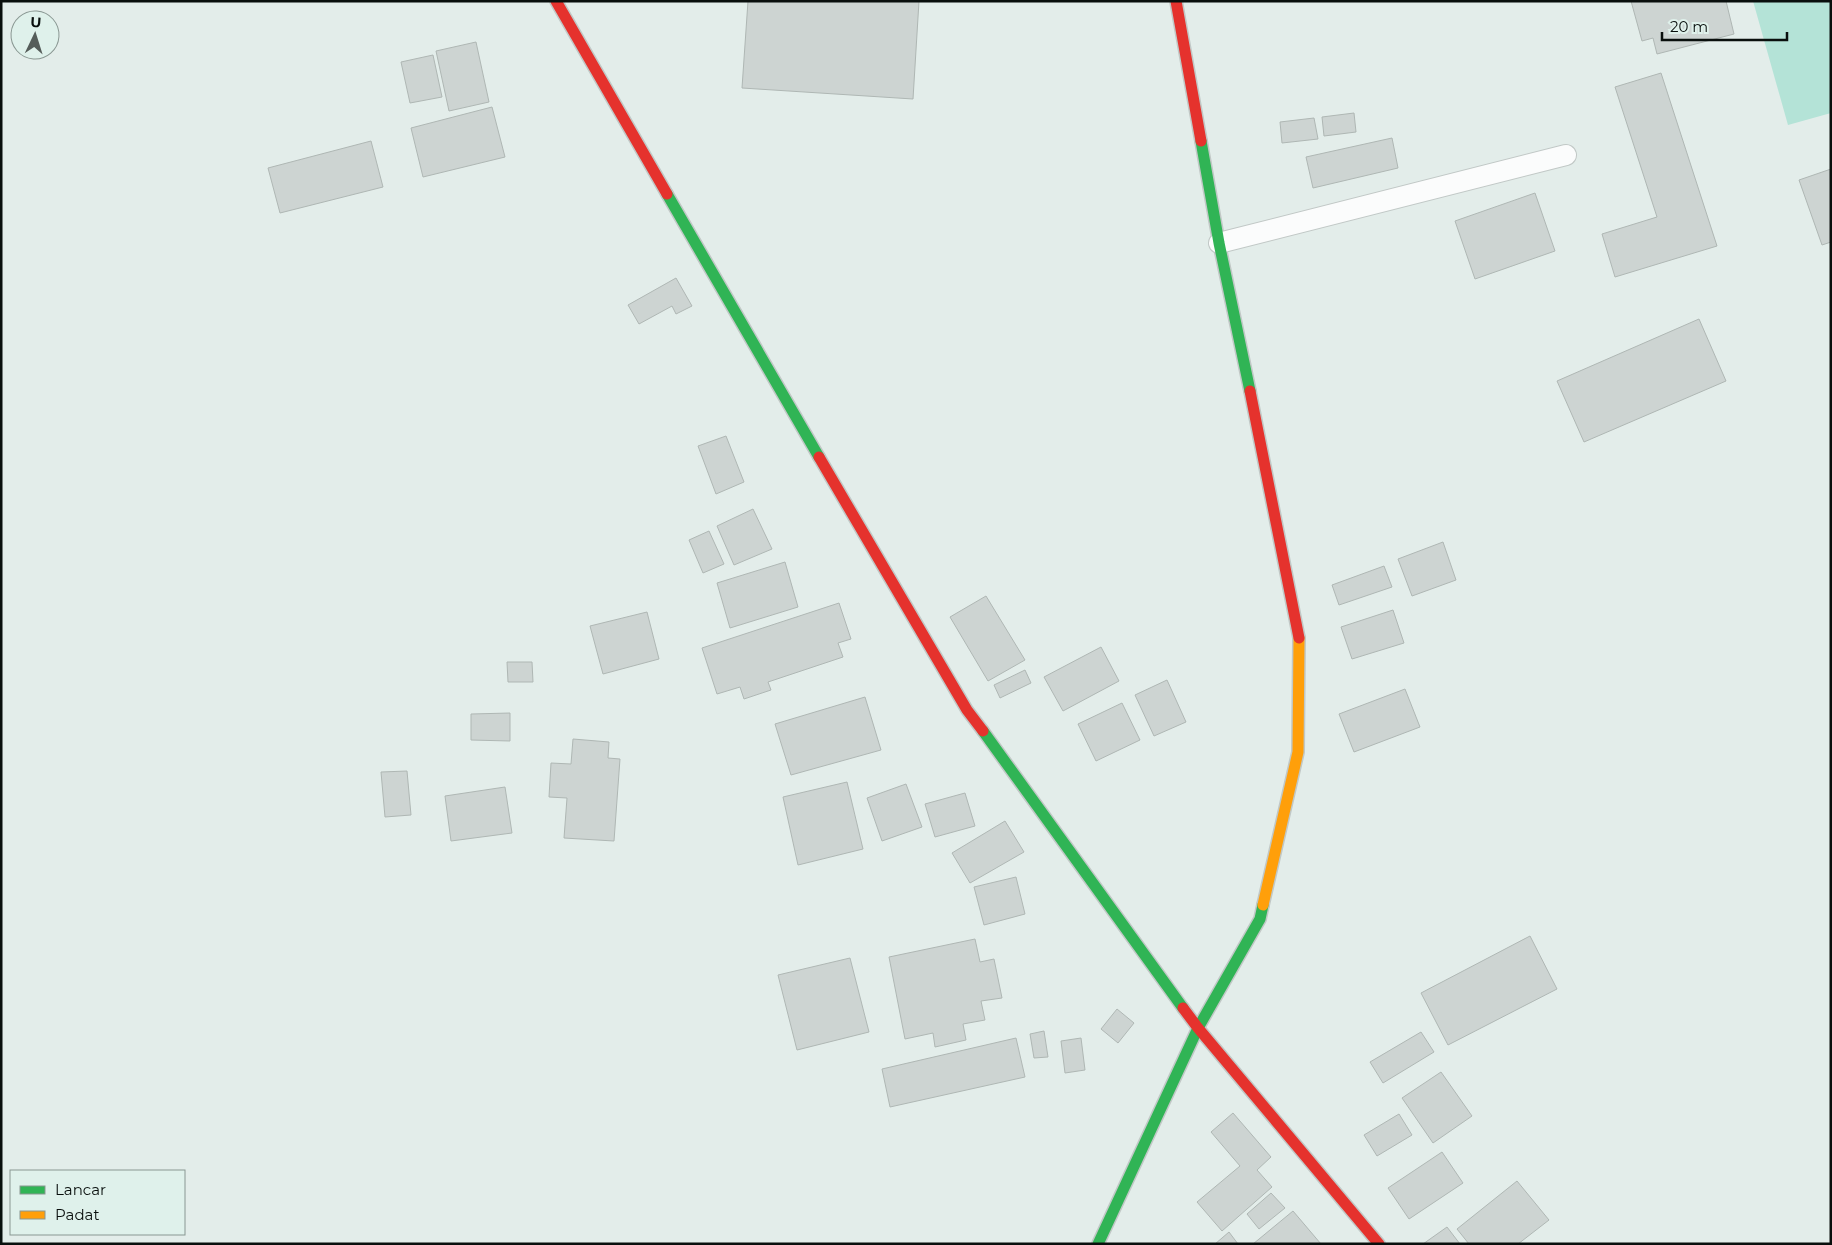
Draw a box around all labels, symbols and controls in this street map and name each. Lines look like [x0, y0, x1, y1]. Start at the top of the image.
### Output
north arrow [10, 10, 60, 60]
scale bar [1662, 10, 1787, 42]
text: U [30, 13, 42, 31]
text: 20 m [1670, 17, 1708, 36]
legend [10, 1170, 185, 1235]
text: Lancar [55, 1180, 106, 1199]
text: Padat [55, 1205, 100, 1224]

